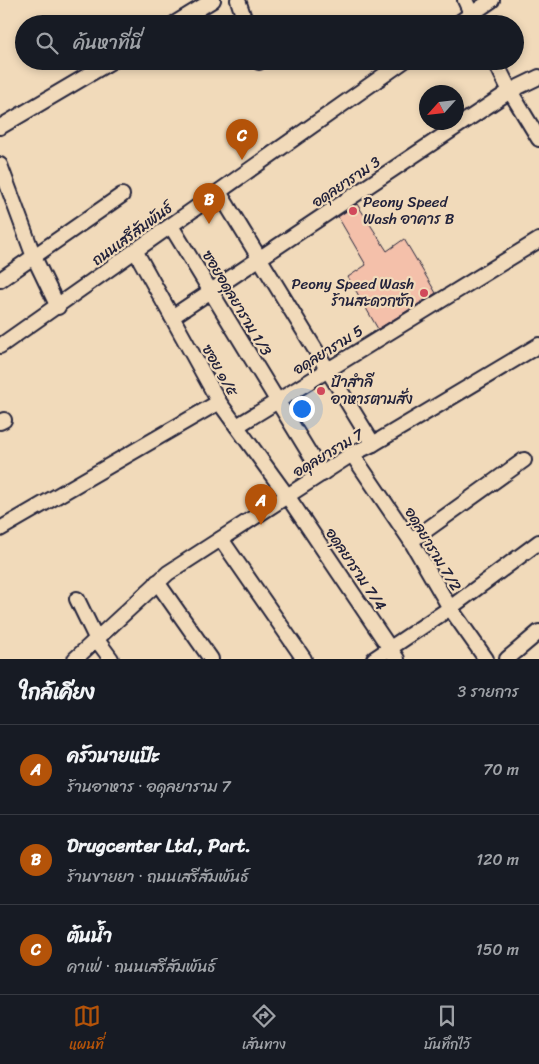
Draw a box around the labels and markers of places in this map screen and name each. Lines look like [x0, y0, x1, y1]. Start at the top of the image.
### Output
pin: C [226, 119, 258, 160]
pin: B [193, 183, 225, 224]
place label: Peony Speed Wash อาคาร B [363, 189, 455, 232]
marker: Peony Speed Wash อาคาร B [347, 205, 359, 217]
place label: Peony Speed Wash ร้านสะดวกซัก [291, 271, 414, 314]
marker: Peony Speed Wash ร้านสะดวกซัก [418, 287, 430, 299]
place label: ป้าสำลี อาหารตามสั่ง [330, 369, 413, 412]
marker: ป้าสำลี อาหารตามสั่ง [315, 385, 327, 397]
pin: A [245, 484, 277, 525]

